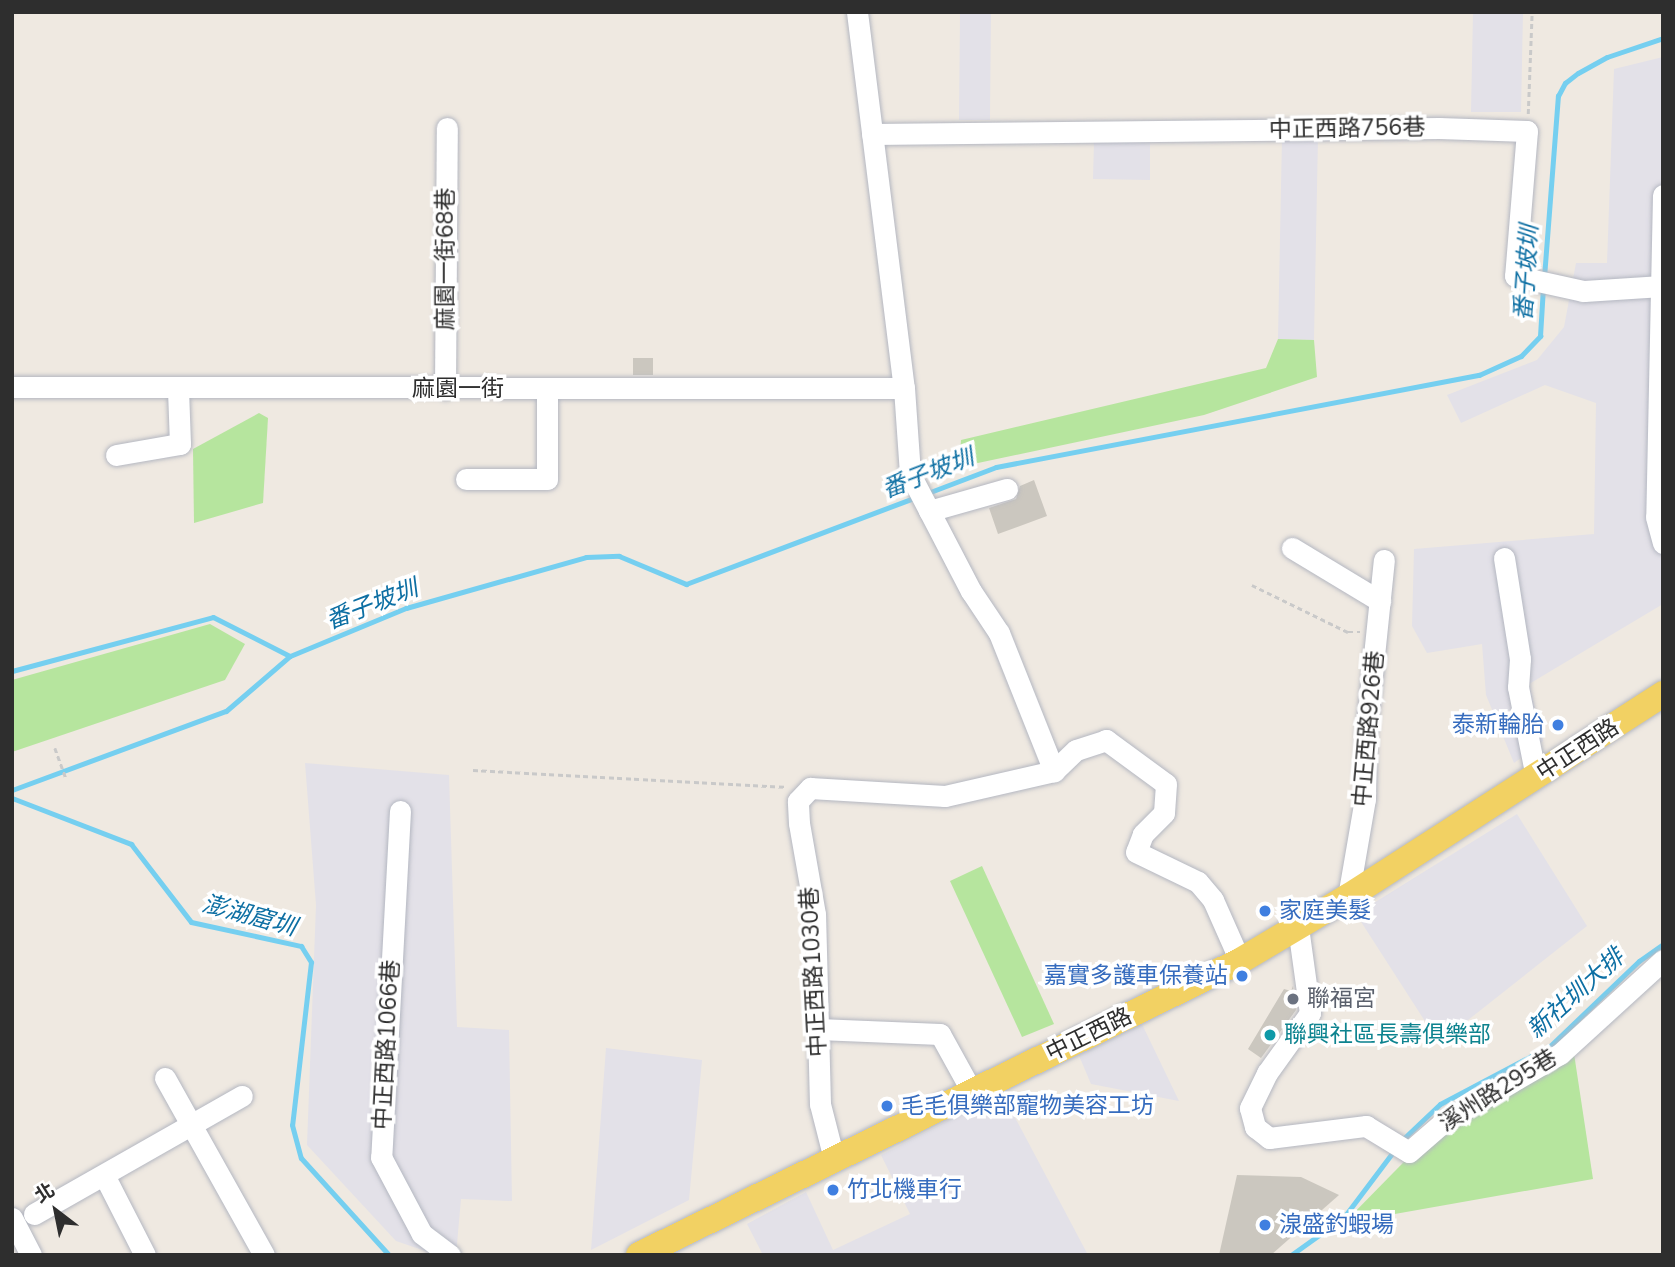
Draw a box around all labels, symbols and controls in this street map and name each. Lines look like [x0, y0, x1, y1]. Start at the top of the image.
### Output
street label: 中正西路756巷 [1269, 114, 1425, 144]
street label: 麻園一街68巷 [432, 188, 460, 330]
water label: 番子坡圳 [1509, 224, 1545, 322]
street label: 麻園一街 [412, 375, 504, 403]
water label: 番子坡圳 [878, 443, 978, 505]
water label: 番子坡圳 [322, 574, 422, 636]
street label: 中正西路926巷 [1348, 650, 1390, 808]
place label: 泰新輪胎 [1452, 711, 1544, 739]
street label: 中正西路 [1532, 713, 1624, 787]
marker: 泰新輪胎 [1550, 717, 1566, 733]
street label: 中正西路1030巷 [796, 886, 832, 1058]
water label: 澎湖窟圳 [199, 890, 299, 942]
place label: 家庭美髮 [1279, 897, 1371, 925]
marker: 家庭美髮 [1257, 903, 1273, 919]
water label: 新社圳大排 [1522, 943, 1630, 1045]
street label: 中正西路1066巷 [369, 959, 405, 1131]
place label: 嘉實多護車保養站 [1044, 962, 1228, 990]
marker: 嘉實多護車保養站 [1234, 968, 1250, 984]
place label: 聯福宮 [1307, 985, 1376, 1013]
marker: 聯福宮 [1285, 991, 1301, 1007]
street label: 中正西路 [1042, 1002, 1136, 1068]
place label: 聯興社區長壽俱樂部 [1284, 1021, 1491, 1049]
marker: 聯興社區長壽俱樂部 [1262, 1027, 1278, 1043]
street label: 溪州路295巷 [1434, 1044, 1562, 1138]
place label: 毛毛俱樂部寵物美容工坊 [901, 1092, 1154, 1120]
marker: 毛毛俱樂部寵物美容工坊 [879, 1098, 895, 1114]
north arrow [21, 1176, 91, 1246]
place label: 竹北機車行 [847, 1176, 962, 1204]
text: 北 [30, 1177, 60, 1209]
marker: 竹北機車行 [825, 1182, 841, 1198]
place label: 湶盛釣蝦場 [1279, 1211, 1394, 1239]
marker: 湶盛釣蝦場 [1257, 1217, 1273, 1233]

